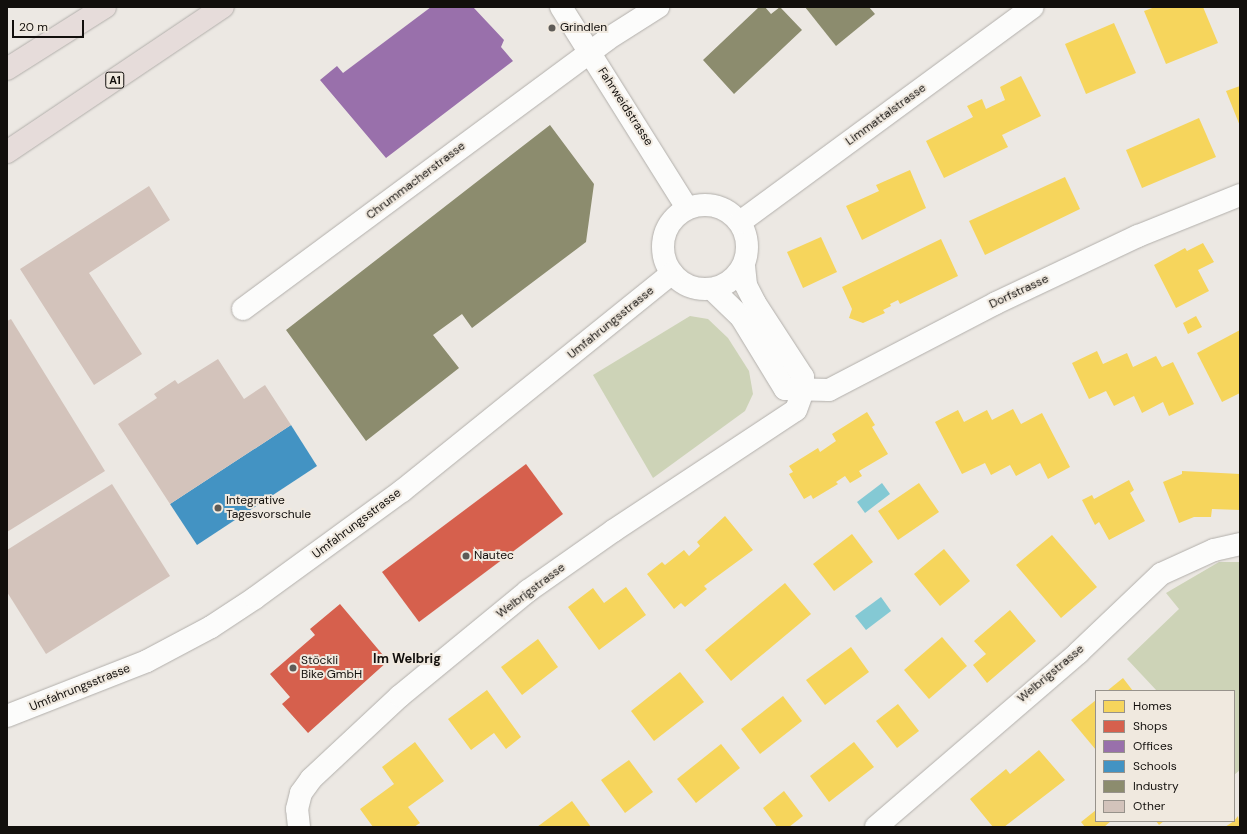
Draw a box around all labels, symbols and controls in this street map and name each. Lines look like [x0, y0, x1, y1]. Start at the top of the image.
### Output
scale bar [14, 12, 86, 38]
text: 20 m [19, 19, 48, 35]
place label: Grindlen [560, 21, 607, 35]
marker: Grindlen [547, 23, 557, 33]
street label: Fahrweidstrasse [594, 65, 656, 149]
road number: A1 [105, 71, 125, 89]
street label: Limmattalstrasse [843, 81, 929, 149]
street label: Chrummacherstrasse [364, 139, 468, 223]
street label: Dorfstrasse [987, 272, 1051, 312]
street label: Umfahrungsstrasse [565, 284, 657, 362]
street label: Umfahrungsstrasse [310, 486, 404, 562]
place label: Integrative Tagesvorschule [226, 494, 311, 522]
marker: Integrative Tagesvorschule [213, 503, 223, 513]
place label: Nautec [474, 549, 514, 563]
marker: Nautec [461, 551, 471, 561]
street label: Welbrigstrasse [494, 560, 568, 622]
street label: Welbrigstrasse [1015, 642, 1087, 706]
district label: Im Welbrig [373, 651, 441, 667]
place label: Stöckli Bike GmbH [301, 654, 362, 682]
street label: Umfahrungsstrasse [28, 661, 132, 715]
marker: Stöckli Bike GmbH [288, 663, 298, 673]
legend [1095, 690, 1235, 822]
text: Homes [1133, 698, 1172, 714]
text: Shops [1133, 718, 1168, 734]
text: Offices [1133, 738, 1173, 754]
text: Schools [1133, 758, 1177, 774]
text: Industry [1133, 778, 1179, 794]
text: Other [1133, 798, 1165, 814]

